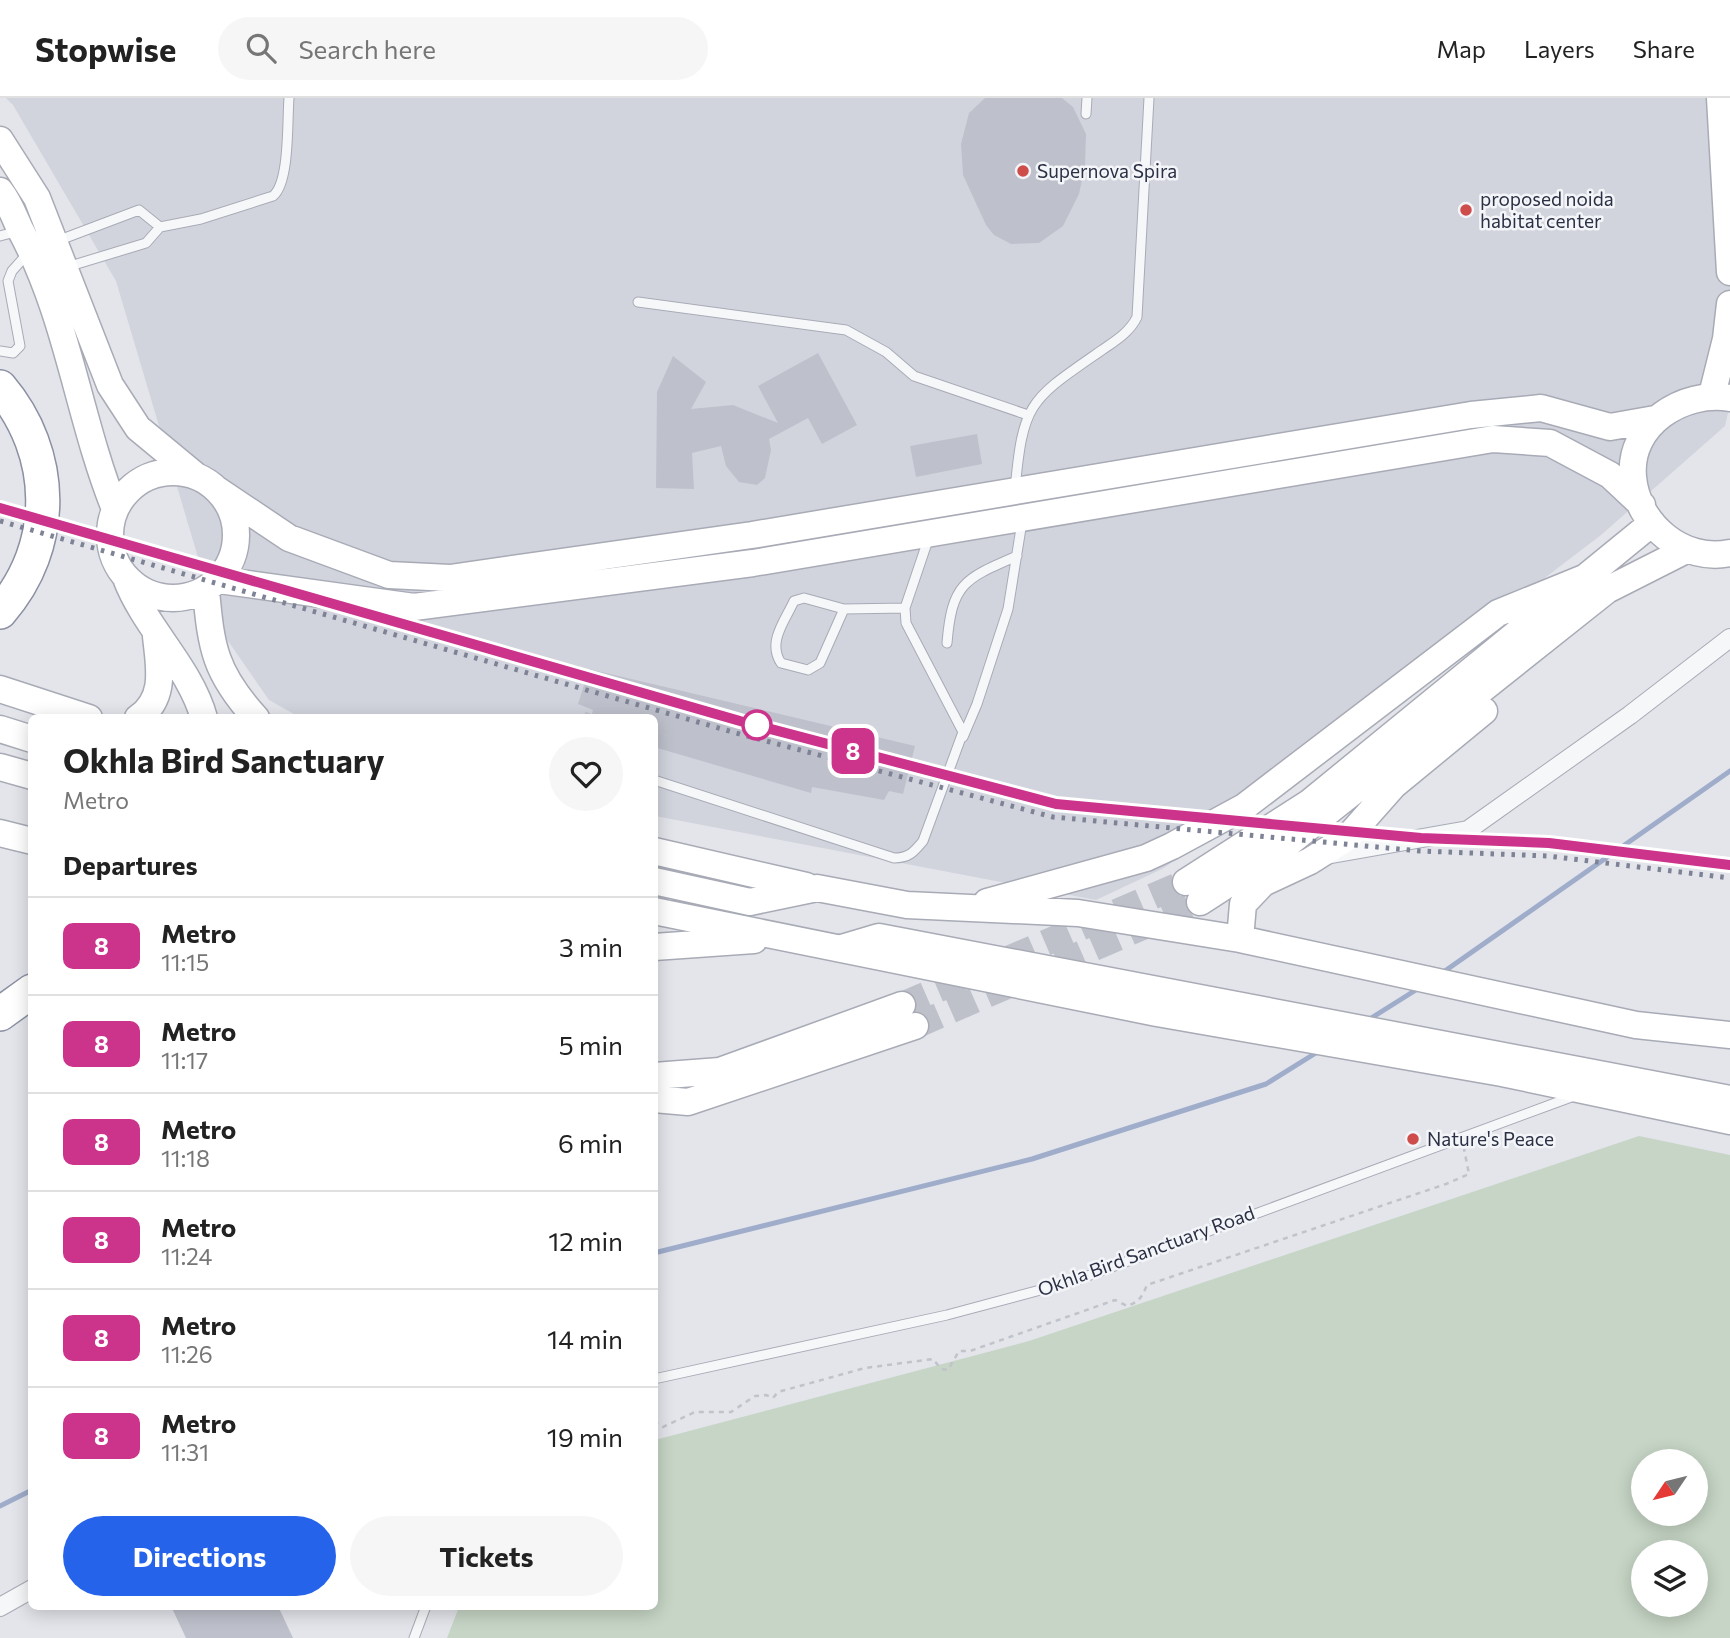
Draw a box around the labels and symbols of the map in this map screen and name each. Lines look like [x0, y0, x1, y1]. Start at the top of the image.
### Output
place label: Supernova Spira [1037, 159, 1177, 182]
marker: Supernova Spira [1015, 163, 1031, 179]
place label: proposed noida habitat center [1480, 187, 1614, 232]
marker: proposed noida habitat center [1458, 202, 1474, 218]
unlabelled marker [742, 710, 772, 740]
line badge: 8 [830, 728, 876, 774]
place label: Nature's Peace [1427, 1127, 1554, 1150]
marker: Nature's Peace [1405, 1131, 1421, 1147]
street label: Okhla Bird Sanctuary Road [1034, 1201, 1257, 1301]
north arrow [1631, 1449, 1708, 1526]

